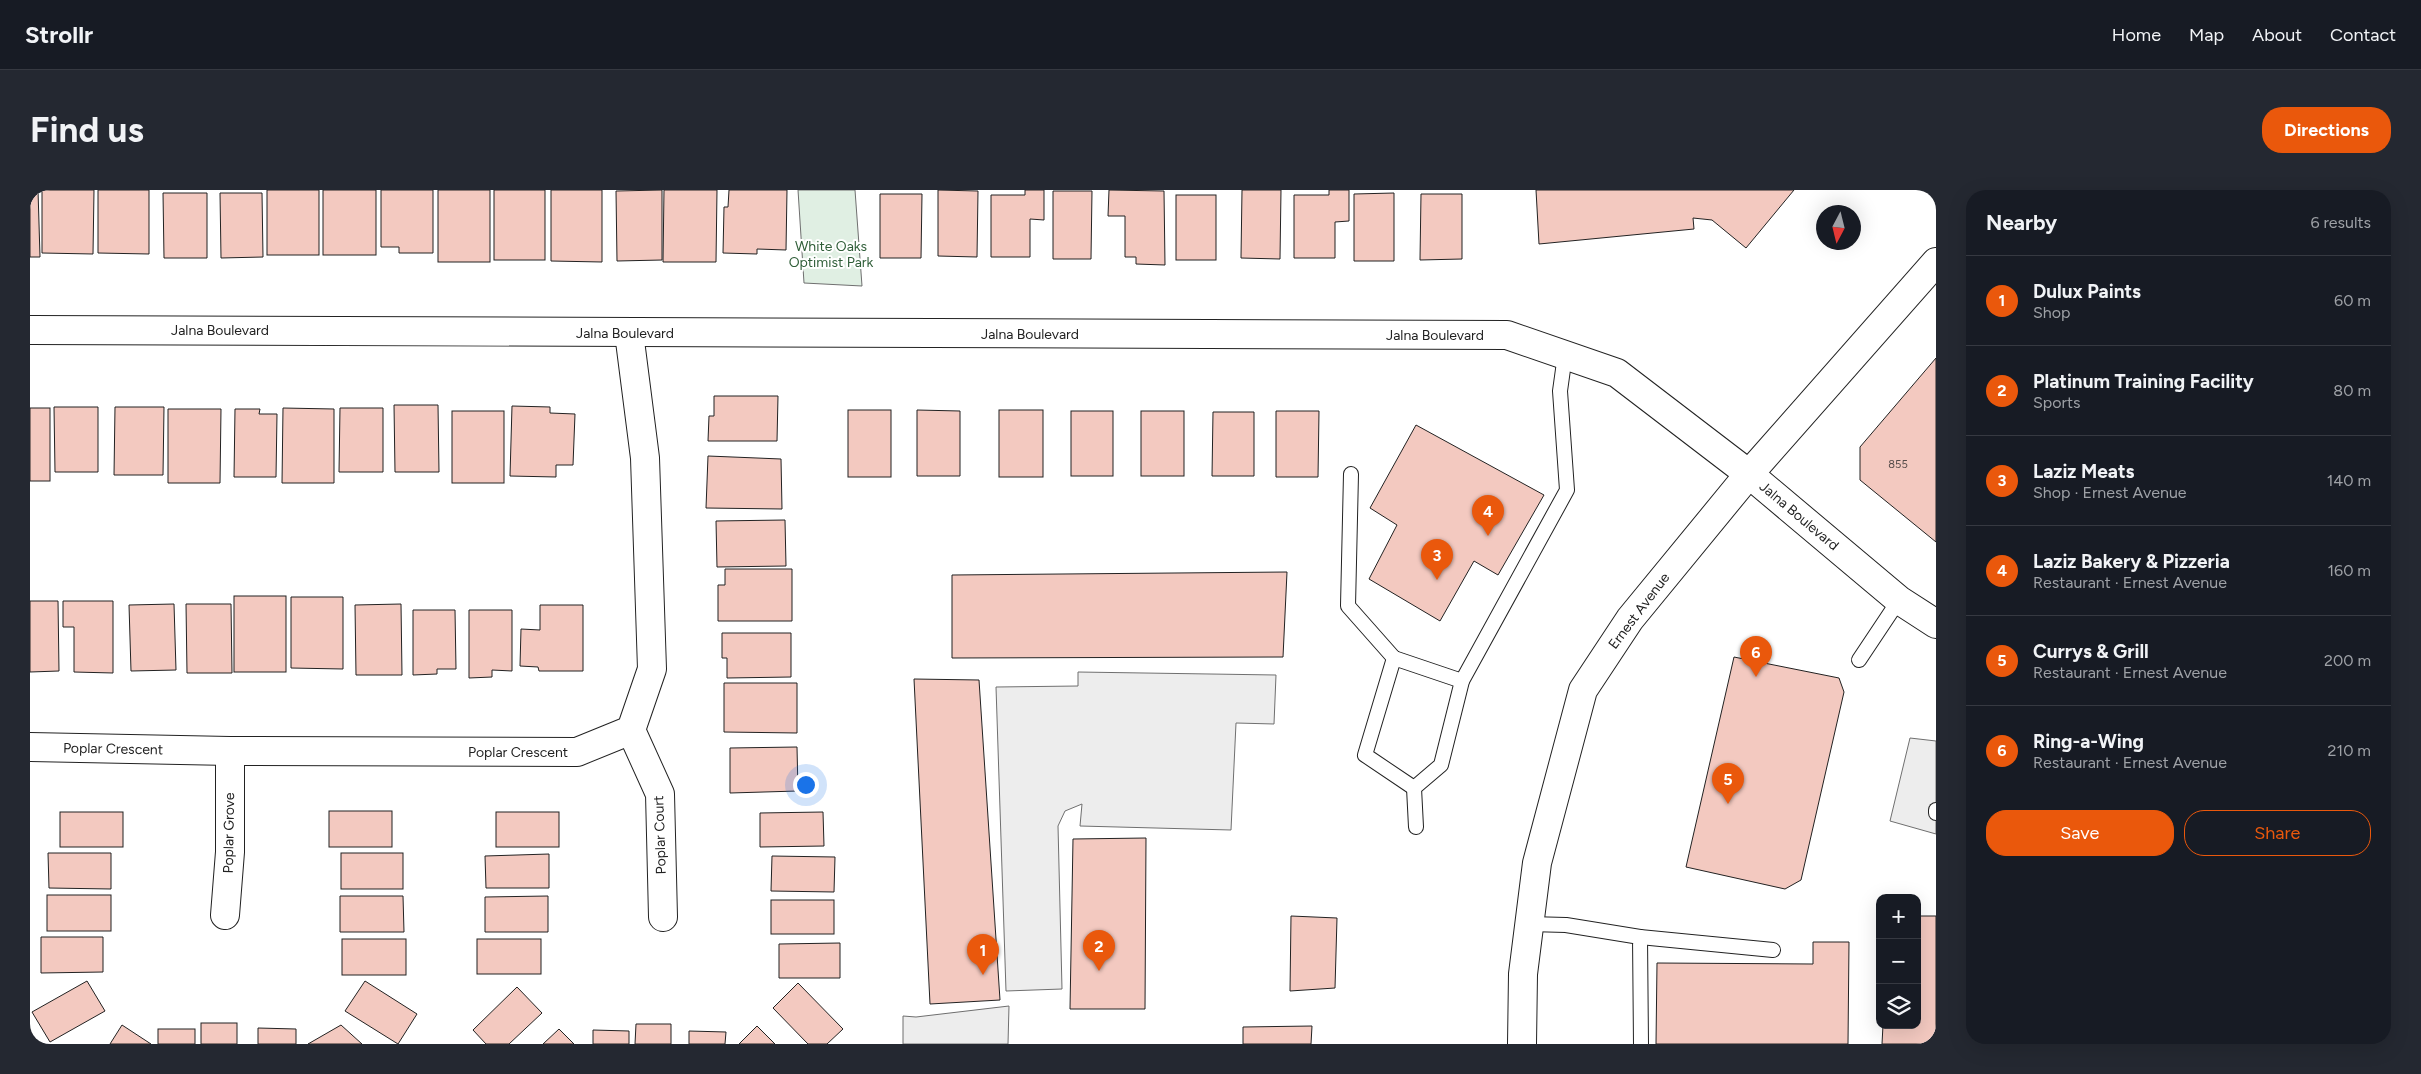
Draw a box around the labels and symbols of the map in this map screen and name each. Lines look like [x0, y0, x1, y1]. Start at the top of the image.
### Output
north arrow [1816, 205, 1861, 250]
park label: White Oaks Optimist Park [789, 238, 874, 271]
street label: Jalna Boulevard [171, 322, 269, 339]
street label: Jalna Boulevard [576, 325, 674, 342]
street label: Jalna Boulevard [981, 326, 1079, 343]
street label: Jalna Boulevard [1386, 327, 1484, 344]
house number: 855 [1888, 458, 1908, 471]
street label: Jalna Boulevard [1756, 478, 1842, 554]
pin: 4 [1472, 495, 1504, 536]
pin: 3 [1421, 539, 1453, 580]
street label: Ernest Avenue [1605, 569, 1673, 652]
pin: 6 [1740, 636, 1772, 677]
street label: Poplar Crescent [63, 740, 163, 758]
street label: Poplar Crescent [468, 744, 568, 761]
pin: 5 [1712, 763, 1744, 804]
your location [793, 772, 819, 798]
street label: Poplar Grove [220, 792, 238, 874]
street label: Poplar Court [650, 795, 670, 875]
pin: 2 [1083, 930, 1115, 971]
pin: 1 [967, 934, 999, 975]

